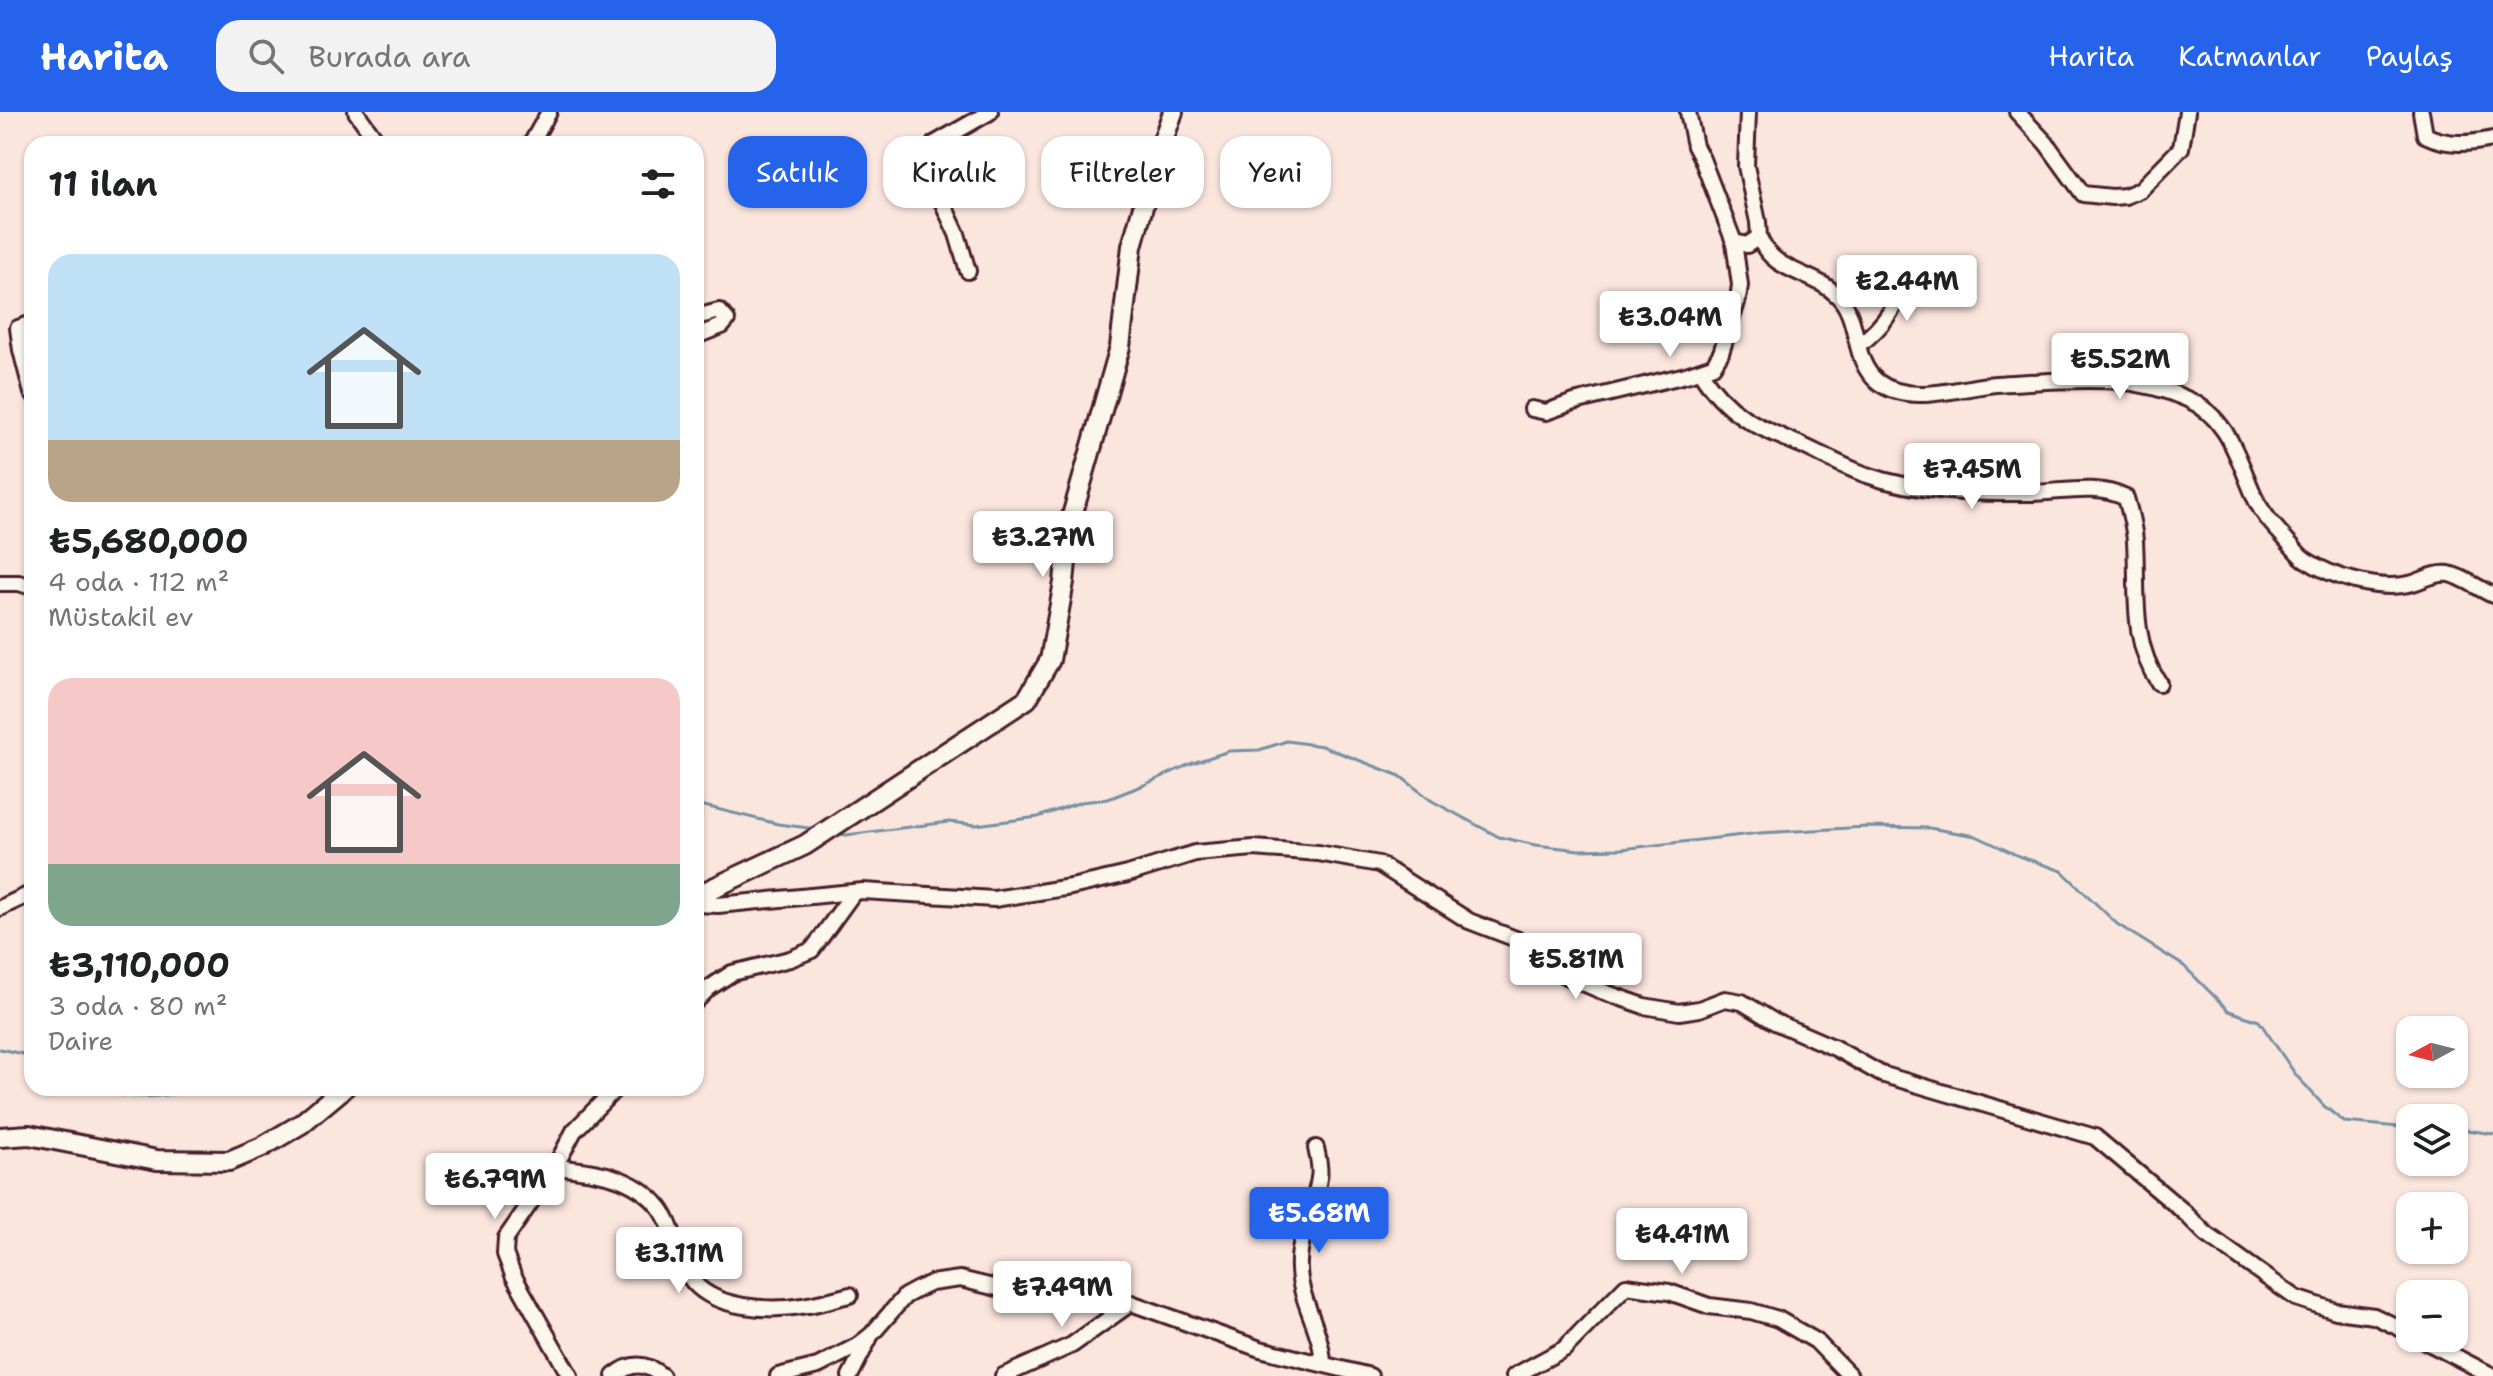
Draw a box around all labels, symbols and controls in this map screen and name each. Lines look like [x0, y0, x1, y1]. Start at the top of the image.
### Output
search box [216, 20, 776, 92]
text: Harita [40, 31, 168, 82]
icon: search [244, 34, 288, 78]
text: Burada ara [308, 36, 470, 77]
text: Harita [2048, 37, 2134, 75]
text: Katmanlar [2178, 37, 2322, 75]
text: Paylaş [2366, 37, 2453, 75]
chip: Satılık [728, 136, 867, 208]
chip: Kiralık [883, 136, 1025, 208]
chip: Filtreler [1041, 136, 1204, 208]
chip: Yeni [1220, 136, 1331, 208]
text: 11 ilan [48, 161, 158, 207]
icon: filters [636, 162, 680, 206]
pin: ₺2.44M [1842, 255, 1972, 323]
text: ₺2.44M [1855, 263, 1959, 298]
pin: ₺3.04M [1605, 291, 1735, 359]
text: ₺3.04M [1618, 299, 1722, 334]
icon: home [292, 306, 436, 450]
pin: ₺5.52M [2055, 333, 2185, 401]
text: ₺5.52M [2070, 341, 2170, 376]
pin: ₺7.45M [1907, 443, 2037, 511]
text: ₺7.45M [1922, 451, 2022, 486]
pin: ₺3.27M [978, 511, 1108, 579]
text: ₺5,680,000 [48, 518, 249, 564]
text: ₺3.27M [991, 519, 1095, 554]
text: 4 oda · 112 m² [48, 564, 230, 599]
text: Müstakil ev [48, 599, 193, 634]
icon: home [292, 730, 436, 874]
pin: ₺5.81M [1511, 933, 1641, 1001]
text: ₺5.81M [1528, 941, 1624, 976]
text: ₺3,110,000 [48, 942, 230, 988]
text: 3 oda · 80 m² [48, 988, 228, 1023]
north arrow [2396, 1016, 2468, 1088]
map controls [2396, 1016, 2468, 1352]
text: Daire [48, 1023, 113, 1058]
button: layers [2396, 1104, 2468, 1176]
pin: ₺6.79M [430, 1153, 560, 1221]
text: ₺6.79M [444, 1161, 547, 1196]
pin: ₺5.68M [1254, 1187, 1384, 1255]
button: + [2396, 1192, 2468, 1264]
text: ₺5.68M [1267, 1195, 1371, 1230]
pin: ₺4.41M [1617, 1208, 1747, 1276]
text: ₺4.41M [1634, 1216, 1730, 1251]
pin: ₺3.11M [614, 1227, 744, 1295]
text: ₺3.11M [634, 1235, 724, 1270]
pin: ₺7.49M [997, 1261, 1127, 1329]
text: ₺7.49M [1011, 1269, 1113, 1304]
button: − [2396, 1280, 2468, 1352]

